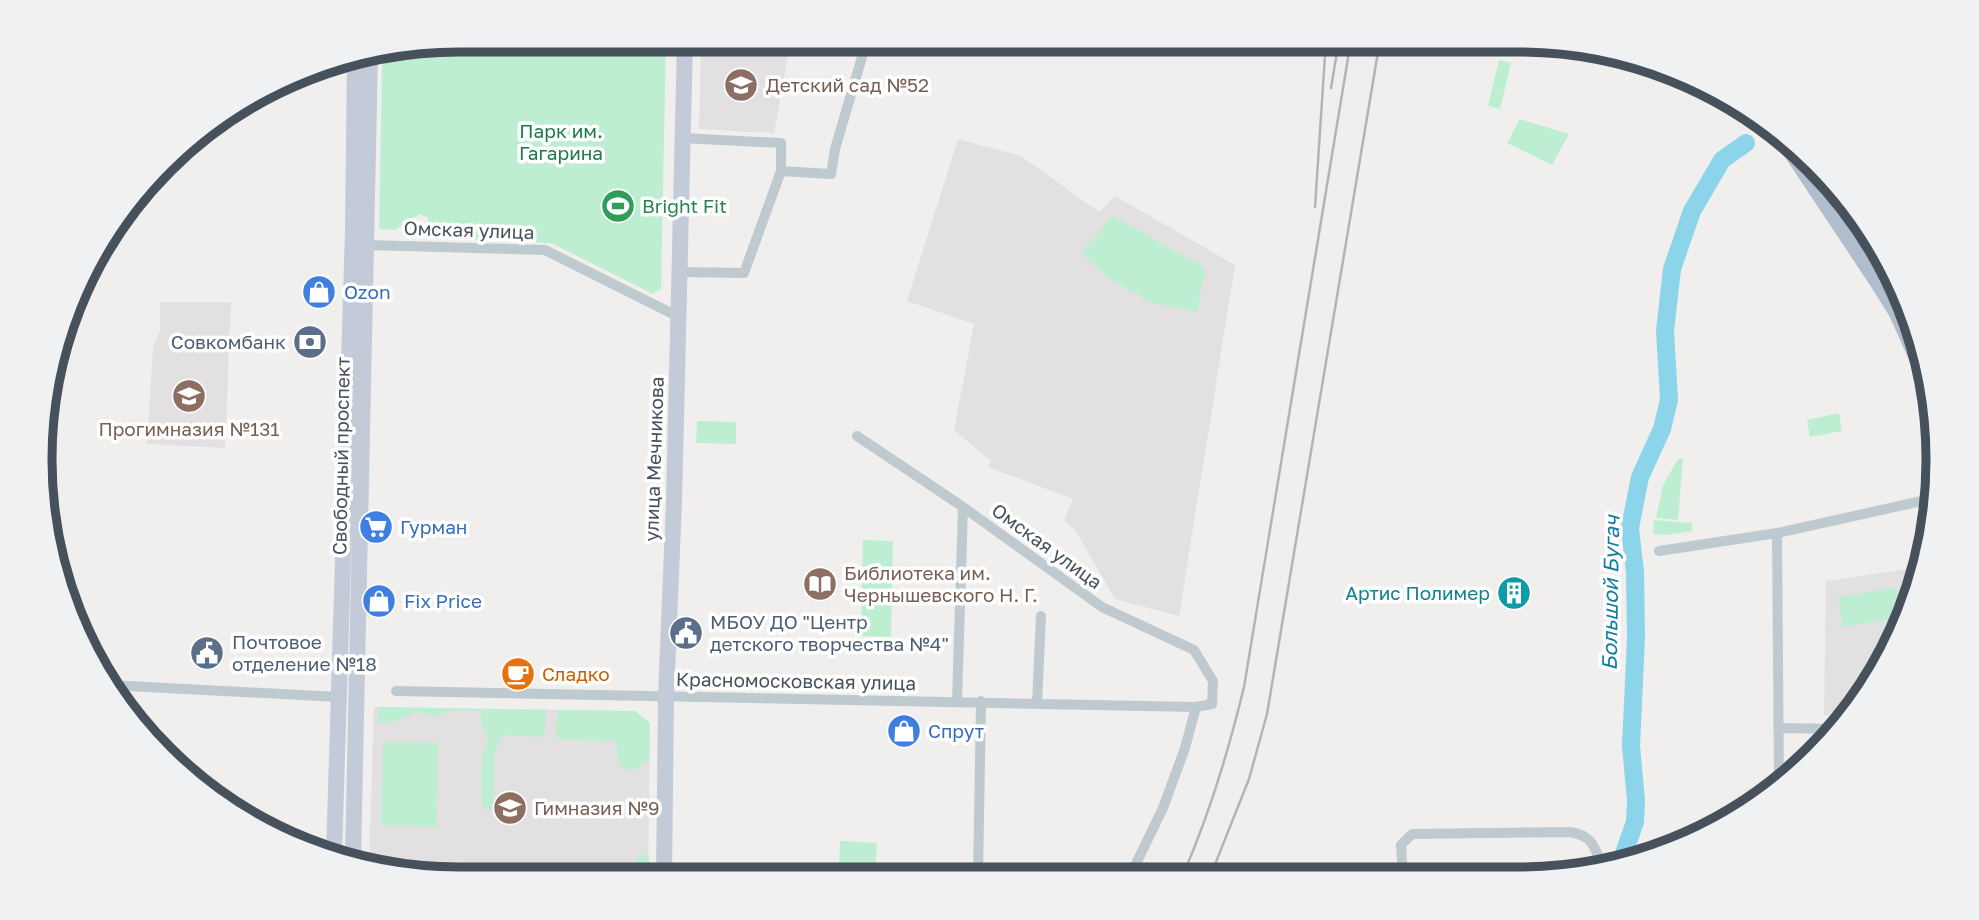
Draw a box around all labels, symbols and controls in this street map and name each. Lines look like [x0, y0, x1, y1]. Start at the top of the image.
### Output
school or university icon: Детский сад №52 [722, 66, 760, 104]
place label: Детский сад №52 [766, 73, 929, 96]
park label: Парк им. Гагарина [519, 119, 603, 164]
sports icon: Bright Fit [599, 187, 637, 225]
place label: Bright Fit [642, 194, 727, 217]
street label: Омская улица [403, 216, 535, 243]
shop icon: Ozon [300, 273, 338, 311]
place label: Ozon [344, 280, 391, 303]
bank icon: Совкомбанк [291, 323, 329, 361]
place label: Совкомбанк [171, 330, 286, 353]
street label: Свободный проспект [327, 357, 354, 555]
street label: улица Мечникова [639, 376, 668, 542]
school or university icon: Прогимназия №131 [170, 377, 208, 415]
place label: Прогимназия №131 [98, 417, 280, 440]
street label: Омская улица [988, 498, 1107, 593]
supermarket icon: Гурман [357, 508, 395, 546]
water label: Большой Бугач [1596, 514, 1624, 671]
place label: Гурман [400, 515, 467, 538]
place label: Библиотека им. Чернышевского Н. Г. [844, 561, 1038, 606]
library icon: Библиотека им. Чернышевского Н. Г. [801, 565, 839, 603]
building icon: Артис Полимер [1495, 574, 1533, 612]
place label: Артис Полимер [1345, 581, 1490, 604]
shop icon: Fix Price [360, 582, 398, 620]
place label: Fix Price [404, 589, 482, 612]
place label: МБОУ ДО "Центр детского творчества №4" [710, 610, 949, 655]
public building icon: МБОУ ДО "Центр детского творчества №4" [667, 614, 705, 652]
place label: Почтовое отделение №18 [232, 630, 377, 675]
public building icon: Почтовое отделение №18 [188, 634, 226, 672]
cafe icon: Сладко [499, 655, 537, 693]
place label: Сладко [542, 662, 610, 685]
street label: Красномосковская улица [676, 667, 916, 694]
shop icon: Спрут [885, 712, 923, 750]
place label: Спрут [928, 719, 984, 742]
school or university icon: Гимназия №9 [491, 789, 529, 827]
place label: Гимназия №9 [534, 796, 660, 819]

